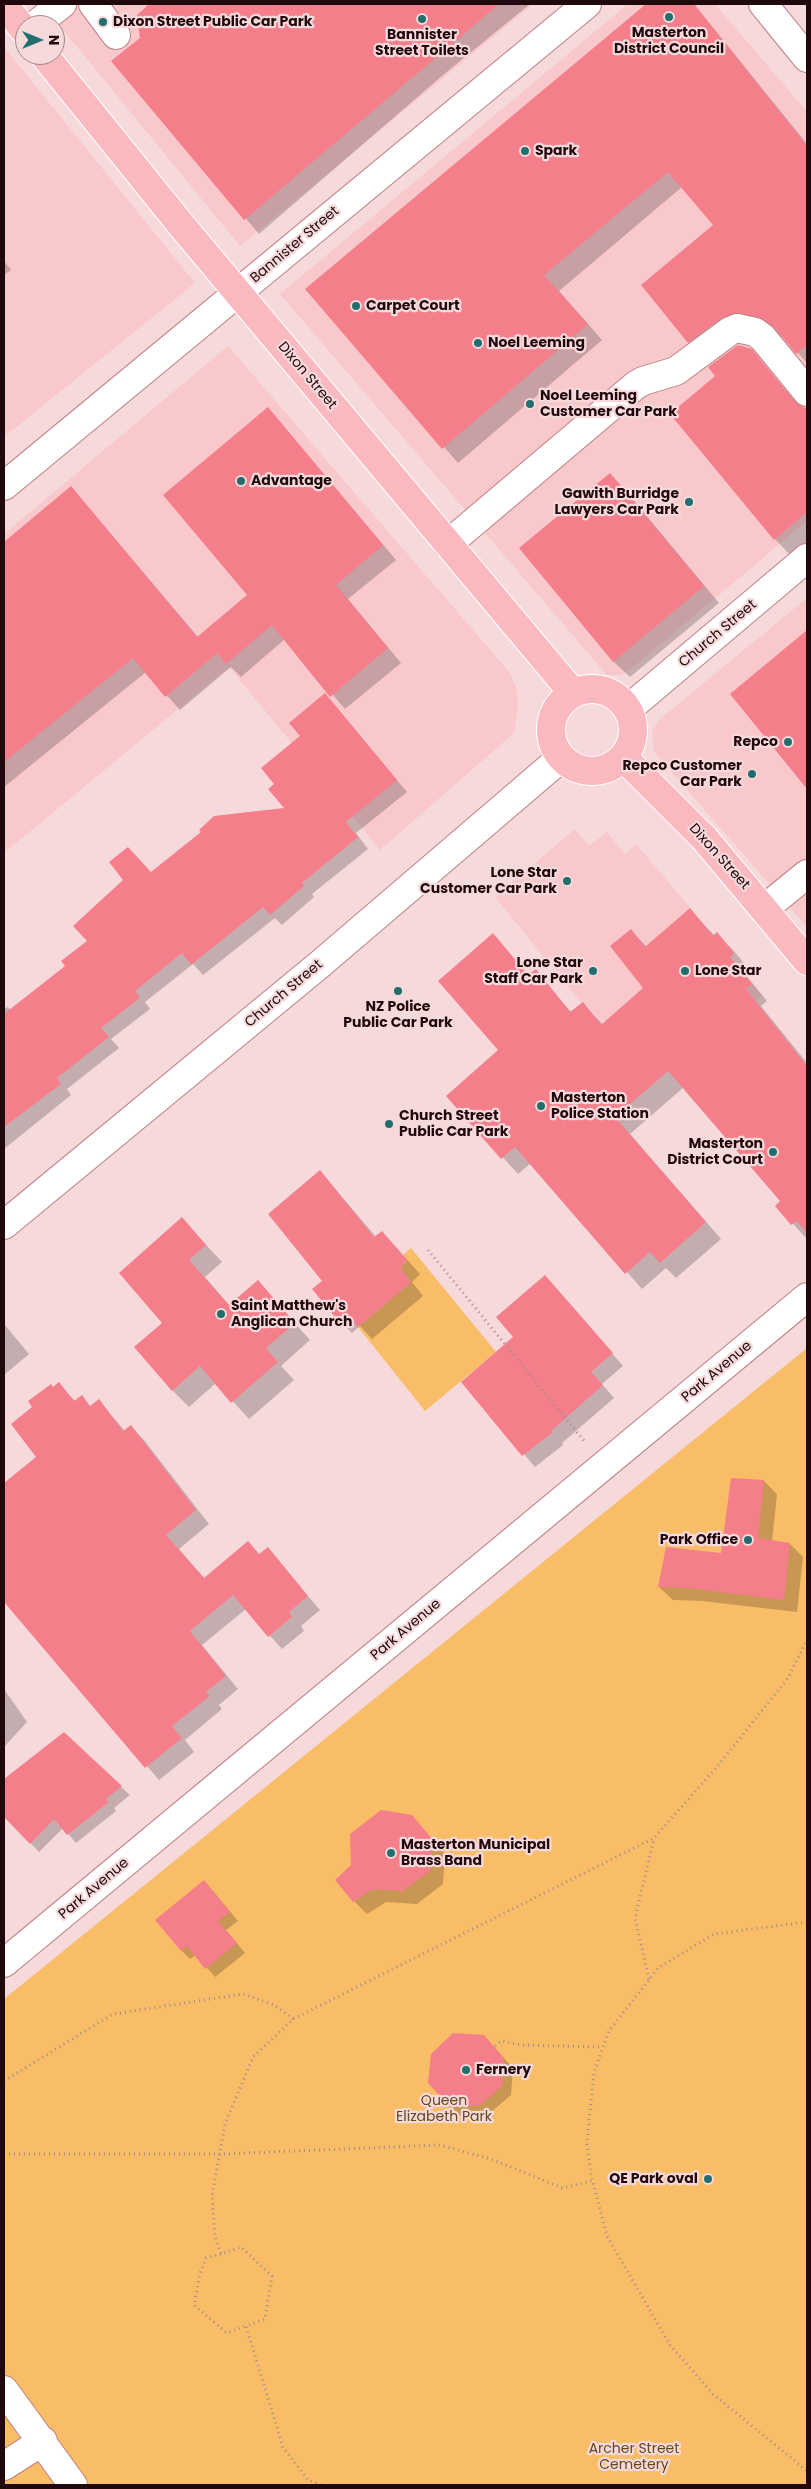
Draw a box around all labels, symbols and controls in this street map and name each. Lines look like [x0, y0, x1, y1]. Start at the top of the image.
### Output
marker: Masterton District Council [663, 11, 675, 23]
marker: Bannister Street Toilets [416, 13, 428, 25]
place label: Dixon Street Public Car Park [113, 14, 312, 30]
north arrow [15, 15, 65, 65]
marker: Dixon Street Public Car Park [97, 16, 109, 28]
place label: Masterton District Council [614, 25, 724, 58]
place label: Bannister Street Toilets [375, 27, 469, 59]
text: N [44, 35, 64, 45]
place label: Spark [535, 143, 577, 159]
marker: Spark [519, 145, 531, 157]
street label: Bannister Street [247, 203, 343, 287]
place label: Carpet Court [366, 298, 460, 314]
marker: Carpet Court [350, 300, 362, 312]
place label: Noel Leeming [488, 335, 585, 351]
marker: Noel Leeming [472, 337, 484, 349]
street label: Dixon Street [274, 339, 340, 413]
place label: Noel Leeming Customer Car Park [540, 388, 677, 421]
marker: Noel Leeming Customer Car Park [524, 398, 536, 410]
place label: Advantage [251, 473, 332, 489]
marker: Advantage [235, 475, 247, 487]
place label: Gawith Burridge Lawyers Car Park [554, 486, 679, 518]
marker: Gawith Burridge Lawyers Car Park [683, 496, 695, 508]
street label: Church Street [676, 597, 760, 671]
place label: Repco [733, 734, 778, 750]
marker: Repco [782, 736, 794, 748]
place label: Repco Customer Car Park [622, 758, 742, 790]
marker: Repco Customer Car Park [746, 768, 758, 780]
street label: Dixon Street [685, 821, 753, 893]
place label: Lone Star Customer Car Park [420, 865, 557, 898]
marker: Lone Star Customer Car Park [561, 875, 573, 887]
place label: Lone Star Staff Car Park [484, 955, 583, 988]
street label: Church Street [242, 957, 326, 1031]
place label: Lone Star [695, 963, 761, 979]
marker: Lone Star Staff Car Park [587, 965, 599, 977]
marker: Lone Star [679, 965, 691, 977]
marker: NZ Police Public Car Park [392, 985, 404, 997]
place label: NZ Police Public Car Park [343, 999, 453, 1032]
place label: Masterton Police Station [551, 1090, 649, 1122]
marker: Masterton Police Station [535, 1100, 547, 1112]
place label: Church Street Public Car Park [399, 1108, 508, 1140]
marker: Church Street Public Car Park [383, 1118, 395, 1130]
place label: Masterton District Court [667, 1136, 763, 1168]
marker: Masterton District Court [767, 1146, 779, 1158]
place label: Saint Matthew's Anglican Church [231, 1298, 352, 1330]
marker: Saint Matthew's Anglican Church [215, 1308, 227, 1320]
street label: Park Avenue [679, 1338, 755, 1406]
place label: Park Office [660, 1532, 738, 1548]
marker: Park Office [742, 1534, 754, 1546]
street label: Park Avenue [368, 1596, 444, 1664]
place label: Masterton Municipal Brass Band [401, 1837, 550, 1870]
marker: Masterton Municipal Brass Band [385, 1847, 397, 1859]
street label: Park Avenue [56, 1855, 132, 1923]
place label: Fernery [476, 2062, 531, 2078]
marker: Fernery [460, 2064, 472, 2076]
park label: Queen Elizabeth Park [396, 2093, 492, 2126]
place label: QE Park oval [609, 2171, 698, 2187]
marker: QE Park oval [702, 2173, 714, 2185]
park label: Archer Street Cemetery [589, 2441, 679, 2474]

